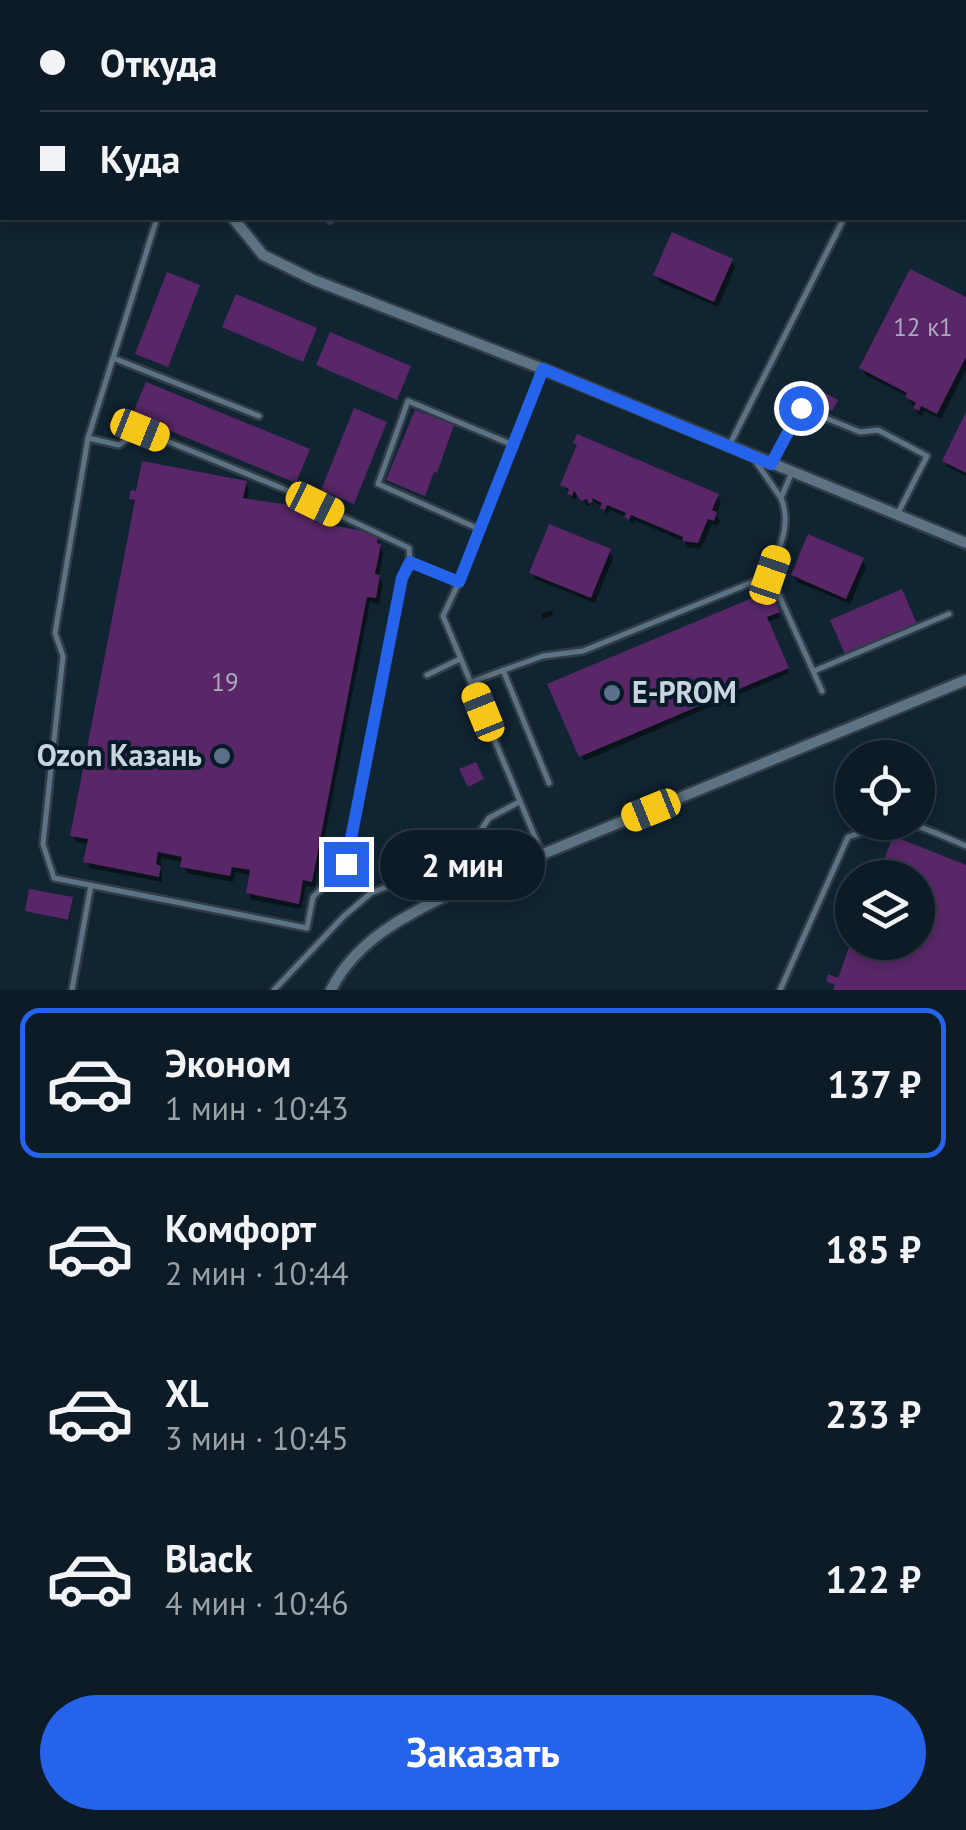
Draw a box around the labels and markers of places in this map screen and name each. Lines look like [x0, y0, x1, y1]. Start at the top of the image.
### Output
place label: E-PROM [632, 672, 737, 711]
marker: E-PROM [601, 682, 623, 704]
place label: Ozon Казань [37, 735, 202, 774]
marker: Ozon Казань [211, 745, 233, 767]

